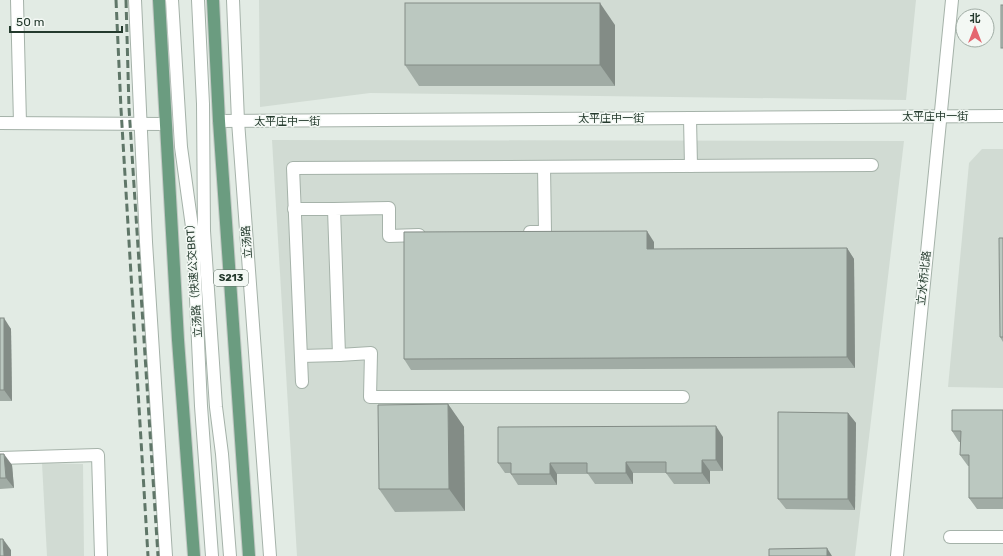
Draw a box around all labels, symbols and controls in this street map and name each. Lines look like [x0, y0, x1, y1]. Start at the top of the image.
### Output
scale bar [10, 8, 122, 34]
north arrow [955, 8, 995, 48]
text: 北 [970, 12, 981, 25]
text: 50 m [16, 15, 44, 29]
street label: 太平庄中一街 [902, 110, 968, 123]
street label: 太平庄中一街 [578, 112, 644, 125]
street label: 太平庄中一街 [254, 115, 320, 128]
street label: 立汤路（快速公交BRT） [183, 218, 205, 338]
street label: 立汤路 [239, 225, 255, 259]
street label: 立水桥北路 [915, 250, 933, 306]
road number: S213 [214, 270, 248, 286]

